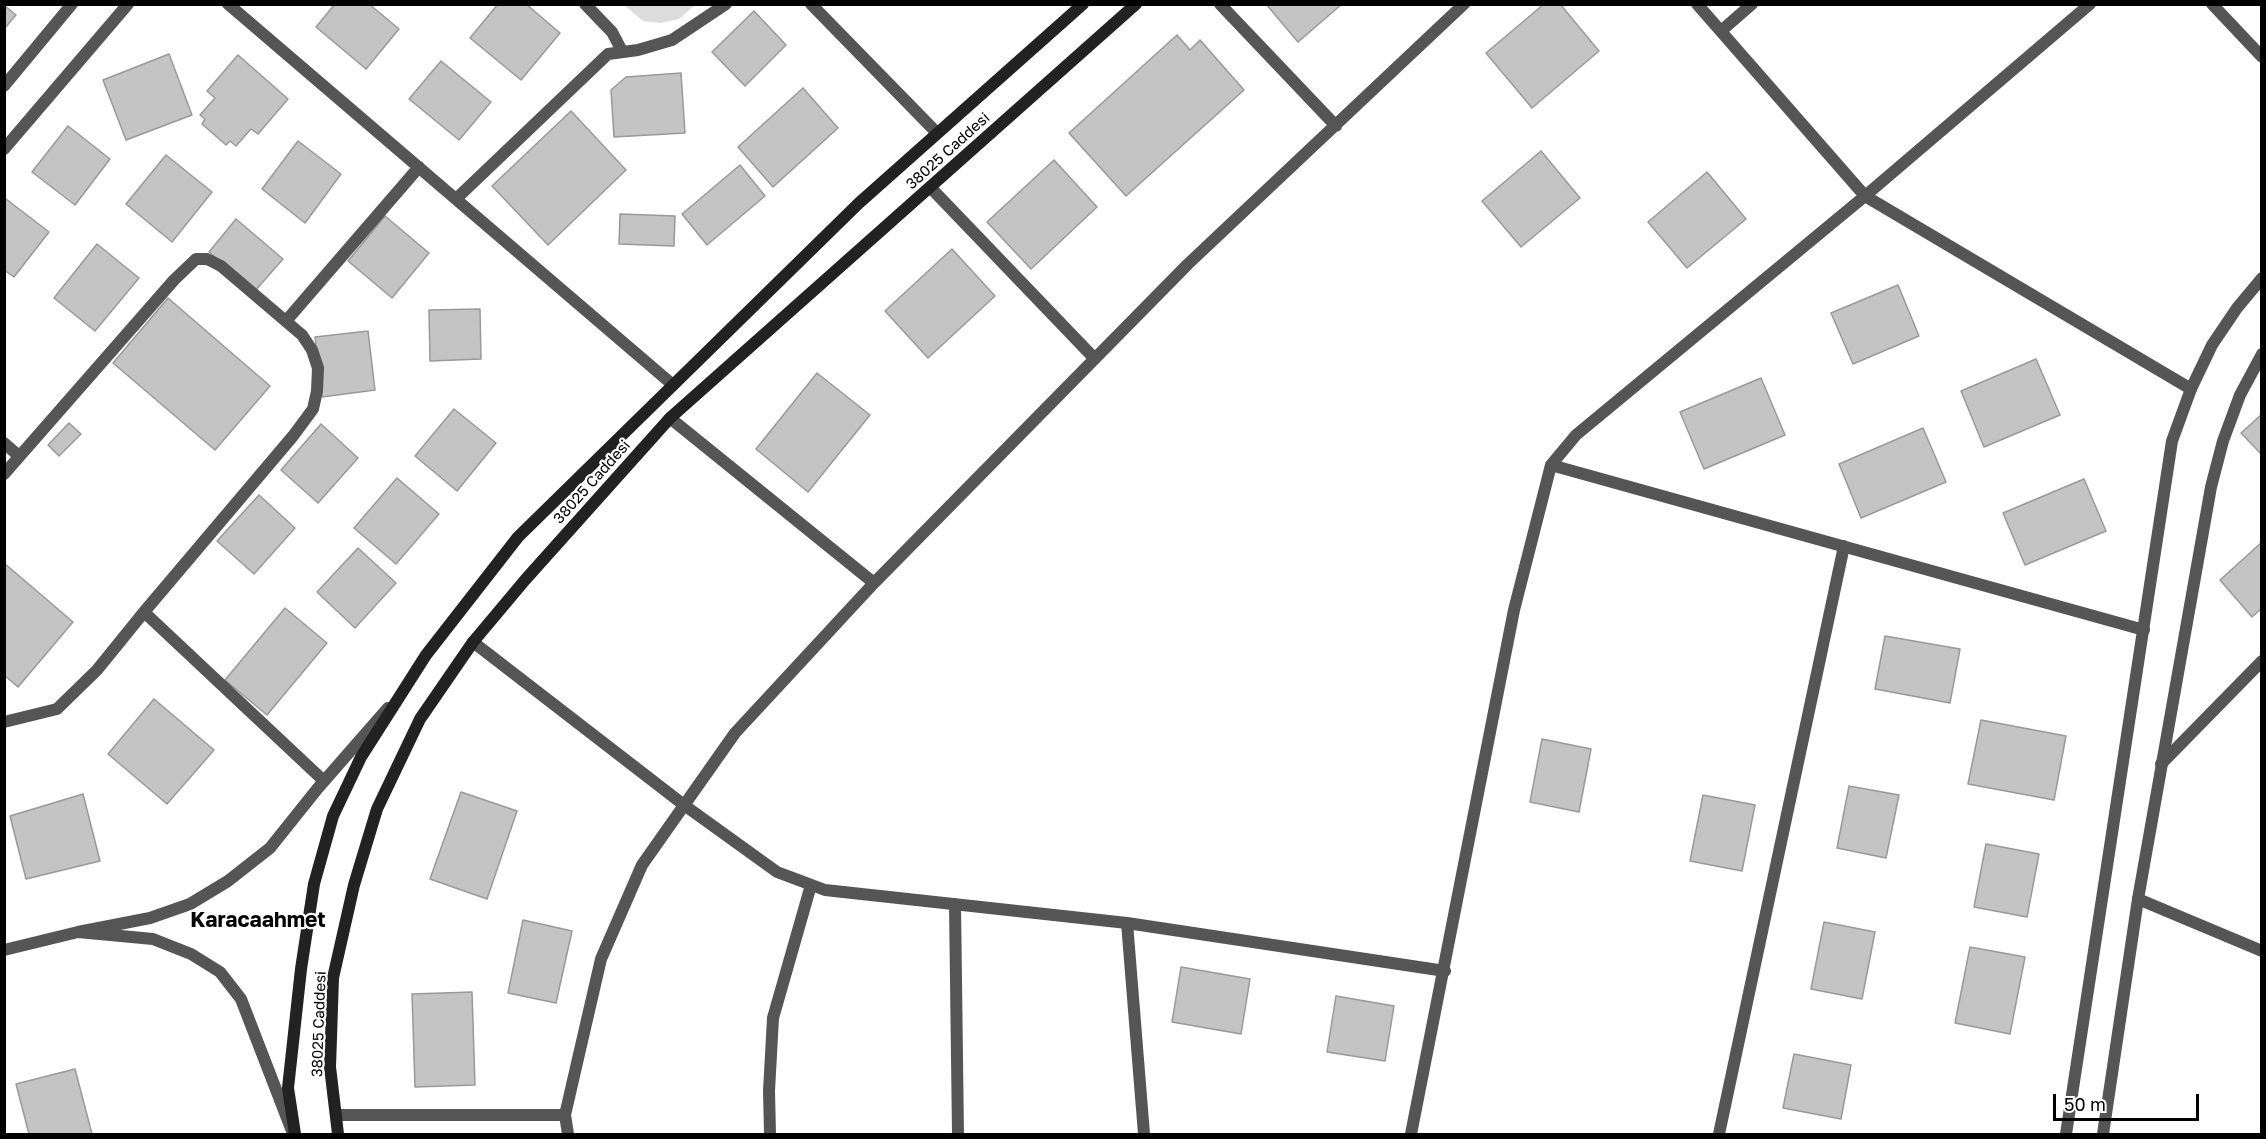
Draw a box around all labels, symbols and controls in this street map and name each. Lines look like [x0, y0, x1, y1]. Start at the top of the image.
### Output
street label: 38025 Caddesi [903, 109, 993, 193]
street label: 38025 Caddesi [550, 437, 634, 527]
district label: Karacaahmet [190, 907, 326, 933]
street label: 38025 Caddesi [308, 971, 330, 1077]
scale bar [2056, 1082, 2202, 1120]
text: 50 m [2064, 1093, 2106, 1115]

